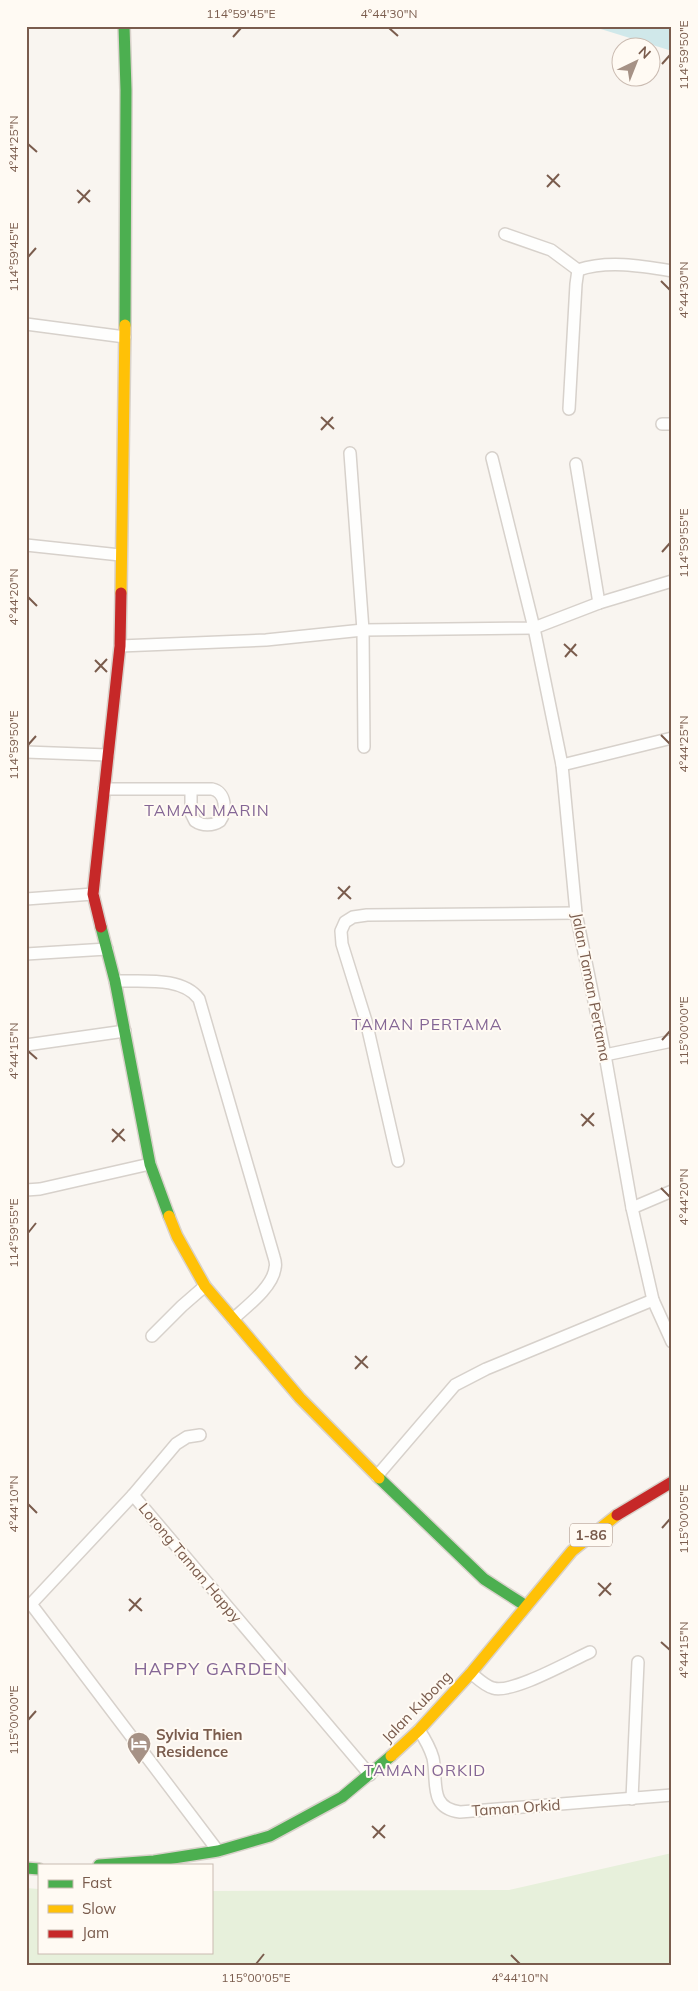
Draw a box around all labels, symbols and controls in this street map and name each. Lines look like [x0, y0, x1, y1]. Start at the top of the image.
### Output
text: 114°59'45"E [206, 6, 276, 21]
text: 4°44'30"N [361, 6, 417, 21]
text: 114°59'50"E [676, 20, 691, 90]
north arrow [610, 38, 660, 88]
text: N [635, 42, 655, 63]
text: 4°44'25"N [6, 116, 21, 172]
text: 114°59'45"E [6, 222, 21, 292]
text: 4°44'30"N [676, 262, 691, 318]
text: 114°59'55"E [676, 508, 691, 578]
text: 4°44'20"N [6, 569, 21, 625]
text: 114°59'50"E [6, 710, 21, 780]
text: 4°44'25"N [676, 716, 691, 772]
district label: TAMAN MARIN [144, 800, 270, 820]
street label: Jalan Taman Pertama [568, 911, 615, 1063]
text: 115°00'00"E [676, 996, 691, 1066]
district label: TAMAN PERTAMA [351, 1014, 503, 1034]
text: 4°44'15"N [6, 1023, 21, 1079]
text: 4°44'20"N [676, 1169, 691, 1225]
text: 114°59'55"E [6, 1198, 21, 1268]
text: 4°44'10"N [6, 1476, 21, 1532]
text: 115°00'05"E [676, 1484, 691, 1554]
street label: Lorong Taman Happy [135, 1499, 246, 1626]
road number: 1-86 [570, 1524, 612, 1546]
text: 4°44'15"N [676, 1622, 691, 1678]
district label: HAPPY GARDEN [134, 1657, 288, 1680]
street label: Jalan Kubong [378, 1667, 456, 1747]
text: 115°00'00"E [6, 1685, 21, 1755]
place label: Sylvia Thien Residence [156, 1725, 243, 1761]
hotel icon: Sylvia Thien Residence [126, 1731, 152, 1765]
district label: TAMAN ORKID [364, 1760, 486, 1780]
street label: Taman Orkid [471, 1795, 561, 1820]
legend [38, 1864, 212, 1954]
text: Fast [82, 1873, 112, 1892]
text: Slow [82, 1899, 116, 1918]
text: Jam [82, 1923, 109, 1942]
text: 115°00'05"E [221, 1970, 291, 1985]
text: 4°44'10"N [492, 1970, 548, 1985]

